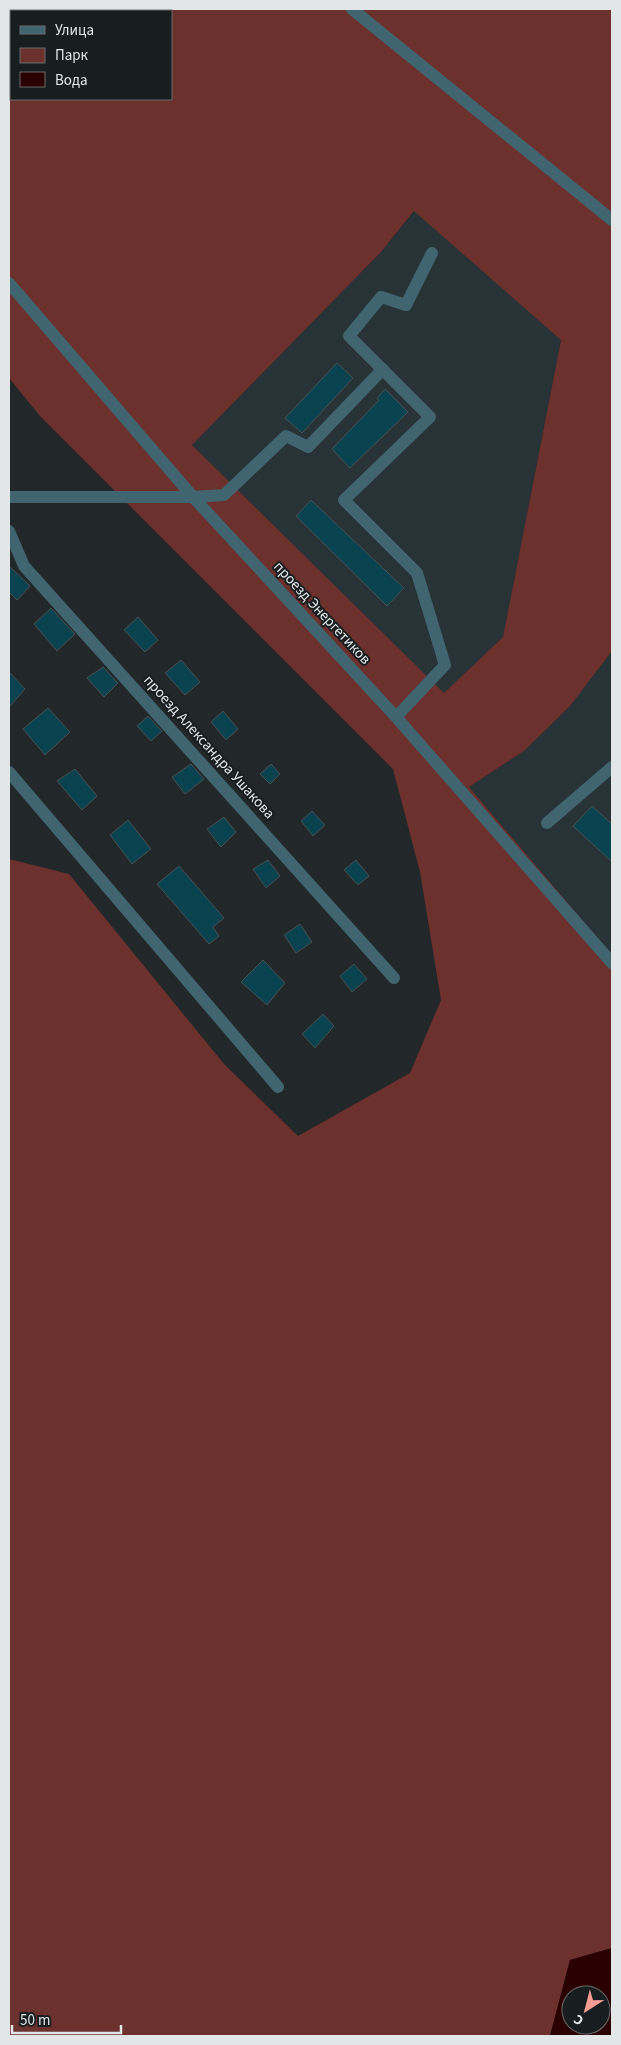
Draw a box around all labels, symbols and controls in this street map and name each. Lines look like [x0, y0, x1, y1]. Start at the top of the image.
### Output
legend [10, 10, 172, 100]
text: Улица [55, 20, 94, 41]
text: Парк [55, 45, 89, 66]
text: Вода [55, 70, 88, 91]
street label: проезд Энергетиков [269, 557, 376, 669]
street label: проезд Александра Ушакова [139, 670, 279, 824]
north arrow [561, 1985, 611, 2035]
scale bar [12, 2002, 121, 2034]
text: С [570, 2009, 588, 2030]
text: 50 m [20, 2010, 50, 2031]

